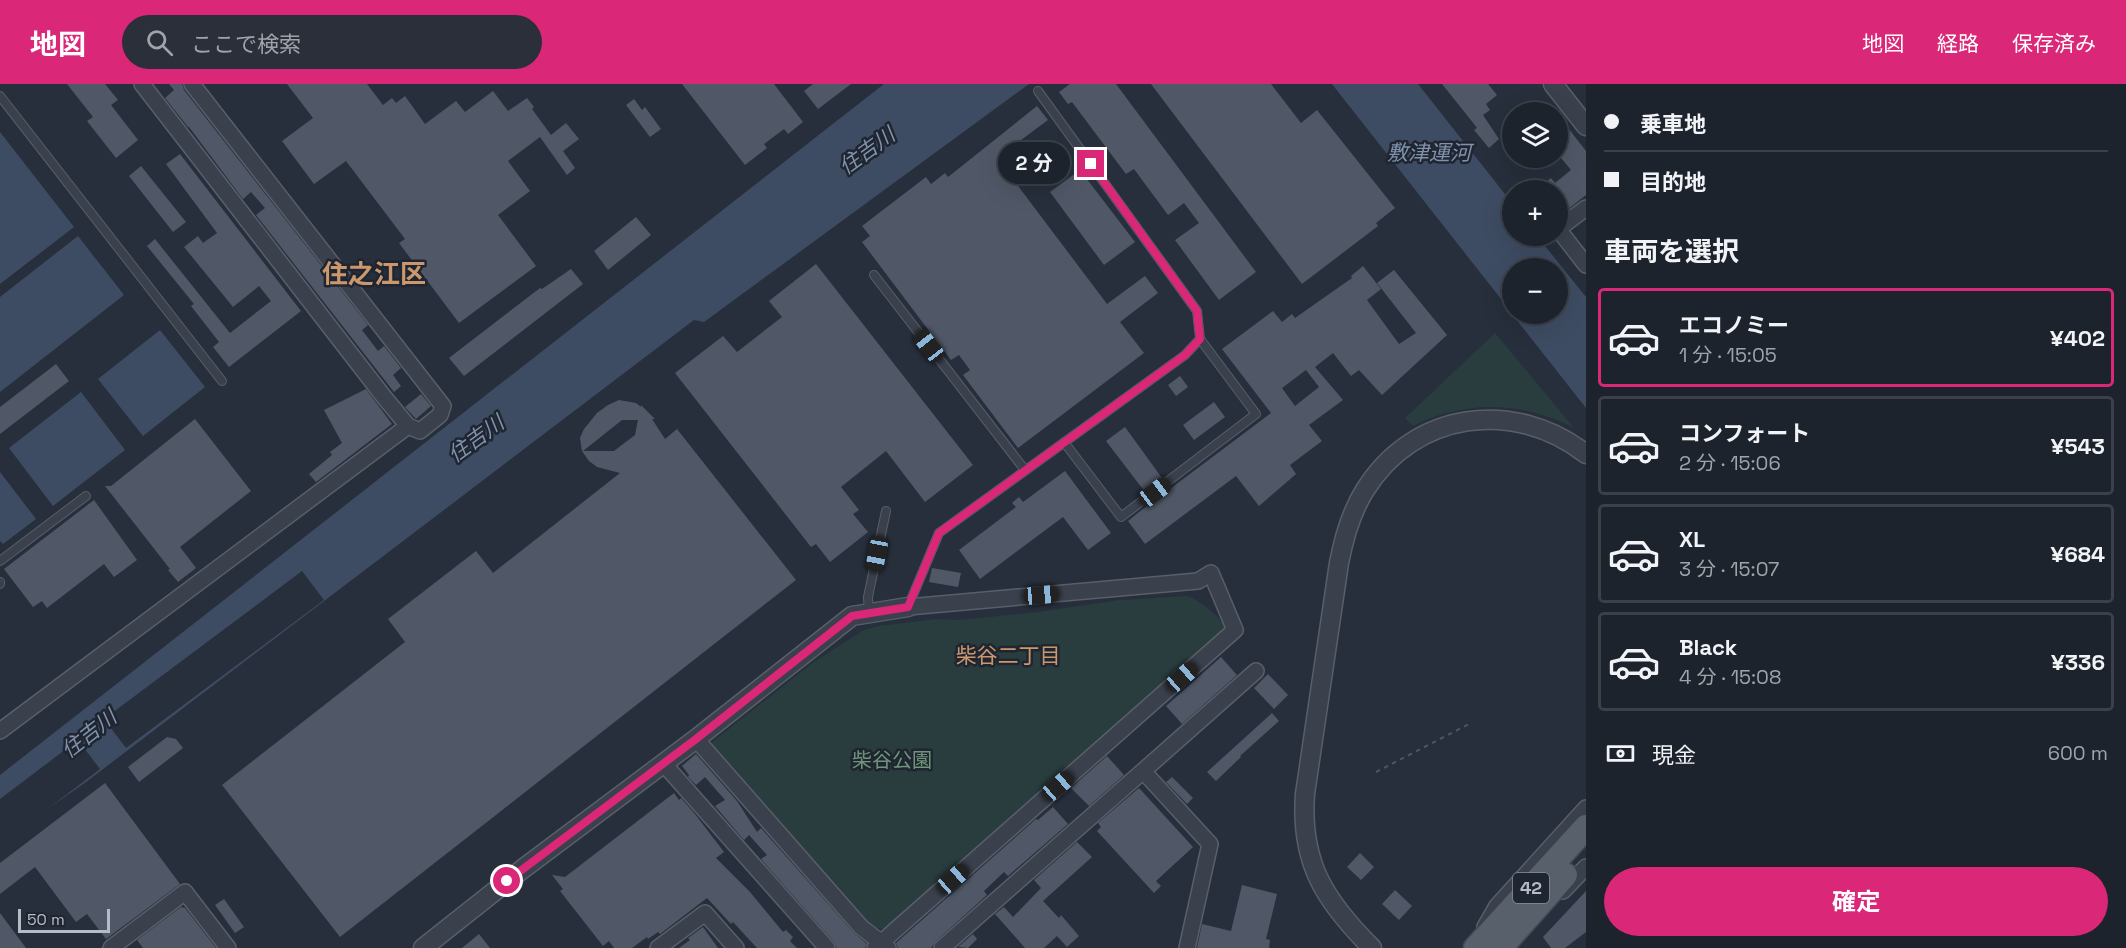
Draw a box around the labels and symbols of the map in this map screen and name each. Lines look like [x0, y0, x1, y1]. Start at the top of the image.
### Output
water label: 住吉川 [833, 120, 902, 180]
water label: 敷津運河 [1387, 139, 1475, 166]
callout: 2 分 [998, 143, 1070, 185]
route end [1077, 150, 1104, 177]
district label: 住之江区 [322, 257, 426, 291]
car [911, 326, 947, 366]
water label: 住吉川 [442, 408, 511, 468]
car [1135, 474, 1175, 510]
car [865, 535, 889, 573]
car [1022, 584, 1060, 606]
district label: 柴谷二丁目 [956, 642, 1061, 669]
car [1163, 658, 1201, 696]
water label: 住吉川 [56, 702, 123, 764]
park label: 柴谷公園 [852, 747, 932, 773]
car [1039, 767, 1077, 805]
car [934, 860, 972, 898]
route start [493, 867, 520, 894]
road number: 42 [1513, 873, 1549, 903]
scale bar [18, 906, 110, 934]

